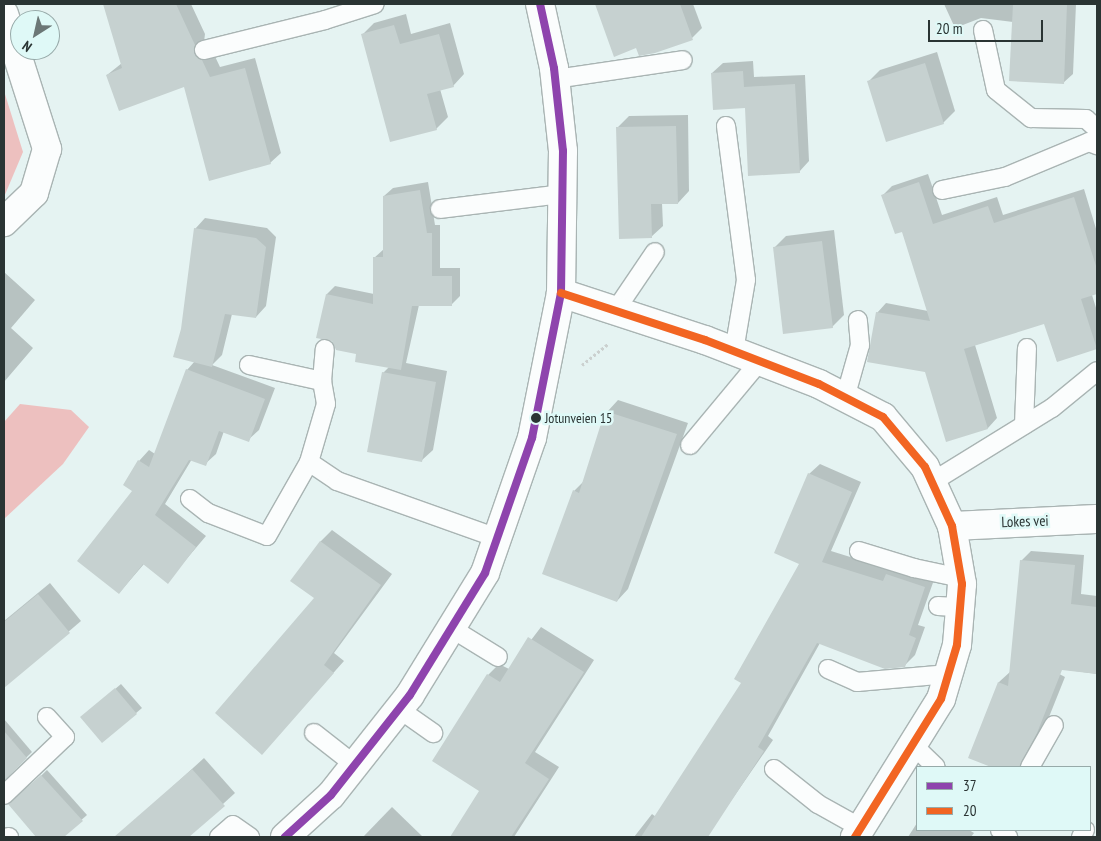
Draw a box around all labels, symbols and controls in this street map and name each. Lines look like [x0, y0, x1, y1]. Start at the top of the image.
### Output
north arrow [10, 10, 60, 60]
scale bar [931, 10, 1046, 42]
text: 20 m [936, 19, 962, 38]
text: N [19, 37, 35, 56]
place label: Jotunveien 15 [545, 410, 612, 426]
marker: Jotunveien 15 [531, 413, 541, 423]
street label: Lokes vei [1001, 511, 1049, 531]
legend [916, 766, 1091, 831]
text: 37 [963, 776, 977, 795]
text: 20 [963, 801, 977, 820]

